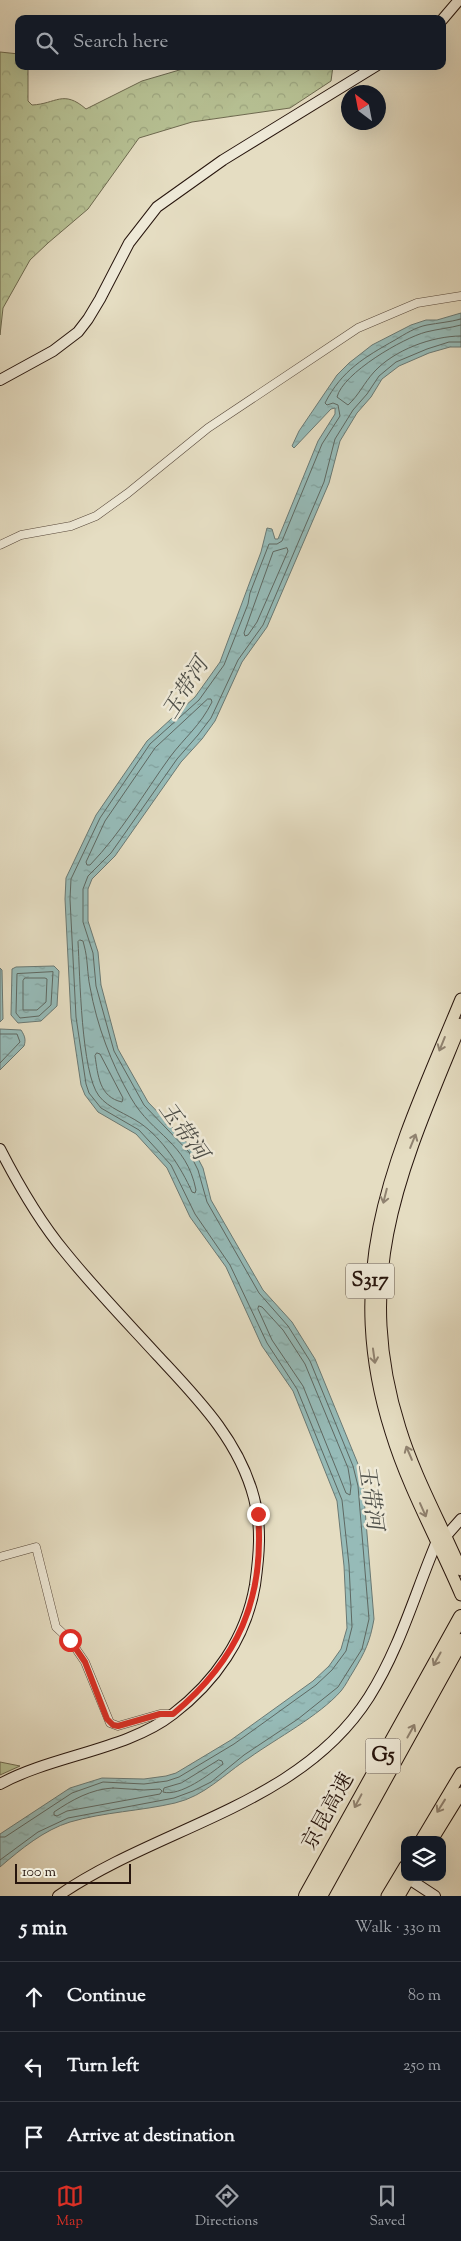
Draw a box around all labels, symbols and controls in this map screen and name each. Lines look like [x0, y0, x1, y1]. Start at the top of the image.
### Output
search box [15, 15, 446, 70]
icon: search [33, 29, 61, 57]
text: Search here [73, 29, 168, 56]
north arrow [341, 85, 386, 130]
water label: 玉带河 [156, 649, 220, 725]
one-way arrow [437, 1036, 447, 1051]
water label: 玉带河 [150, 1096, 217, 1171]
one-way arrow [409, 1134, 418, 1149]
one-way arrow [380, 1187, 390, 1203]
road number: S317 [346, 1264, 394, 1298]
one-way arrow [369, 1348, 379, 1364]
one-way arrow [404, 1446, 414, 1461]
water label: 玉带河 [349, 1462, 390, 1536]
one-way arrow [419, 1502, 429, 1517]
route end [247, 1503, 270, 1526]
route start [59, 1629, 82, 1652]
one-way arrow [432, 1651, 441, 1666]
one-way arrow [406, 1724, 416, 1738]
road number: G5 [366, 1738, 400, 1774]
street label: 京昆高速 [296, 1768, 362, 1856]
one-way arrow [352, 1793, 362, 1808]
one-way arrow [436, 1799, 446, 1813]
map controls [401, 1836, 446, 1881]
button: layers [401, 1836, 446, 1881]
scale bar [15, 1861, 131, 1884]
text: 100 m [22, 1863, 56, 1883]
text: 5 min [20, 1914, 67, 1944]
text: Walk · 330 m [355, 1917, 441, 1940]
icon: ahead [20, 1983, 48, 2011]
text: Continue [67, 1983, 146, 2010]
text: 80 m [408, 1985, 441, 2008]
icon: left [20, 2053, 48, 2081]
text: Turn left [67, 2053, 139, 2080]
text: 250 m [403, 2055, 441, 2078]
icon: arrive [20, 2123, 48, 2151]
text: Arrive at destination [67, 2123, 235, 2150]
tab: Map [56, 2182, 84, 2232]
tab: Directions [195, 2182, 258, 2232]
tab: Saved [369, 2182, 405, 2232]

